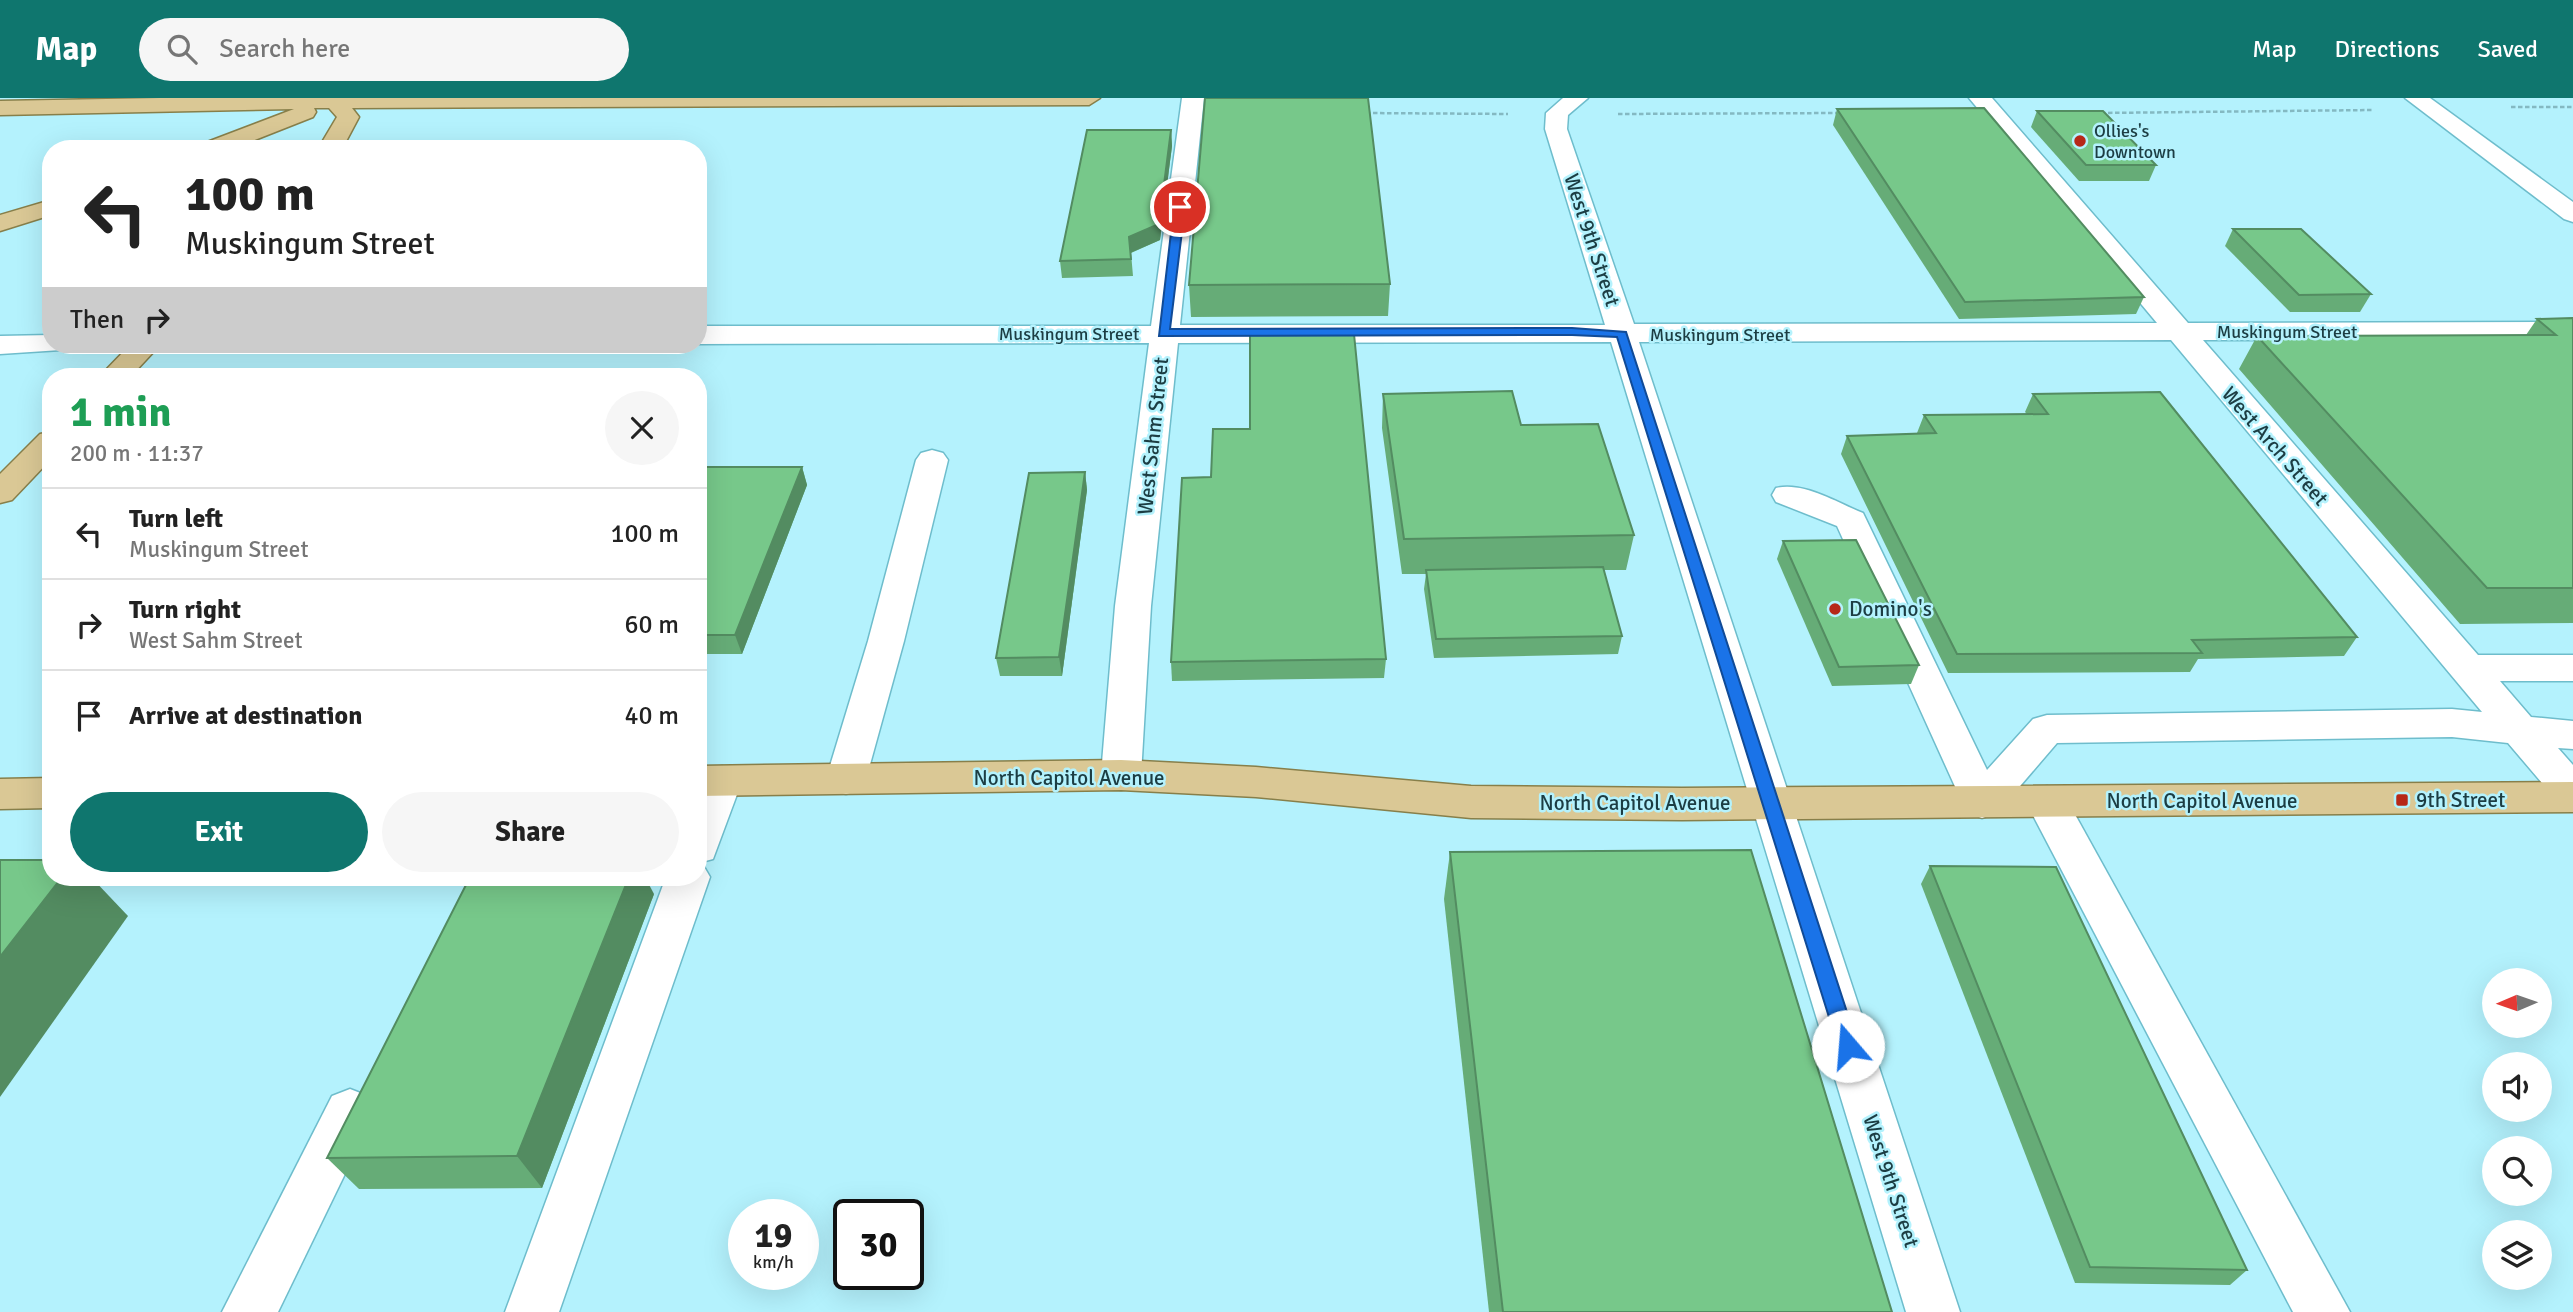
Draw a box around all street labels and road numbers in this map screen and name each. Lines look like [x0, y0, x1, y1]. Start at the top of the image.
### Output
street label: West 9th Street [1558, 170, 1626, 310]
street label: Muskingum Street [2217, 321, 2357, 343]
street label: Muskingum Street [999, 323, 1139, 345]
street label: Muskingum Street [1650, 324, 1790, 346]
street label: West Sahm Street [1132, 356, 1174, 516]
street label: West Arch Street [2216, 381, 2334, 511]
street label: North Capitol Avenue [973, 765, 1165, 791]
street label: North Capitol Avenue [2106, 788, 2298, 814]
street label: North Capitol Avenue [1539, 790, 1731, 816]
street label: West 9th Street [1857, 1111, 1925, 1251]

